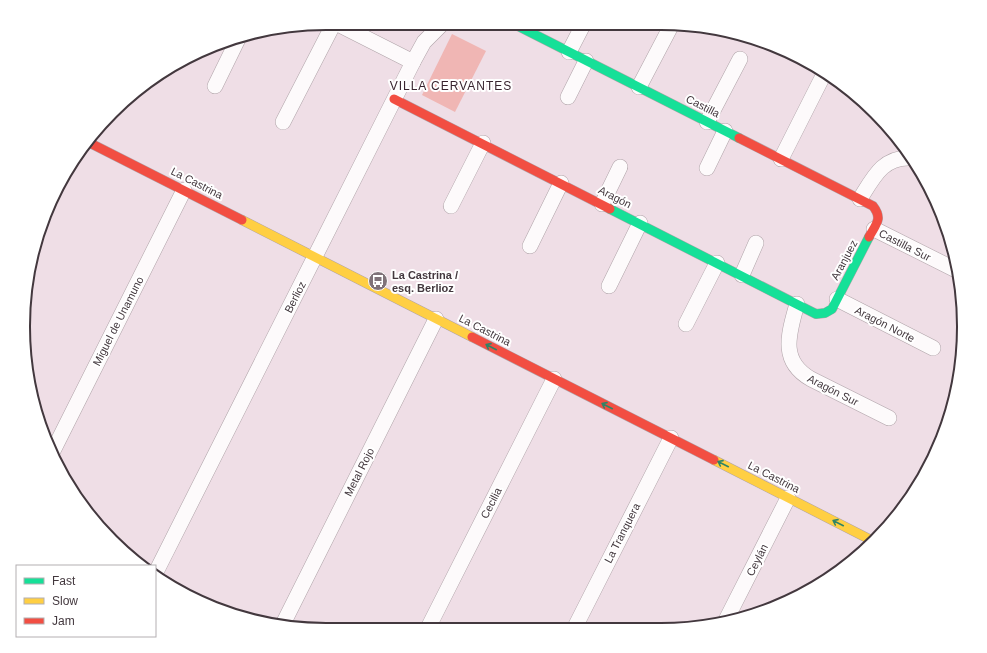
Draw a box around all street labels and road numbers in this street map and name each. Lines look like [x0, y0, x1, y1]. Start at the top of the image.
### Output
street label: Castilla [684, 92, 723, 120]
street label: La Castrina [169, 165, 226, 202]
street label: Aragón [596, 184, 634, 210]
street label: Castilla Sur [877, 227, 933, 263]
street label: Aranjuez [829, 238, 859, 282]
street label: Miguel de Unamuno [90, 274, 146, 368]
street label: Berlioz [282, 279, 308, 315]
street label: Aragón Norte [853, 304, 917, 344]
street label: La Castrina [457, 312, 514, 349]
street label: Aragón Sur [805, 372, 861, 408]
street label: Metal Rojo [342, 446, 376, 498]
street label: La Castrina [746, 459, 803, 496]
street label: Cecilia [478, 485, 504, 520]
street label: La Tranquera [602, 500, 643, 565]
street label: Ceylán [744, 542, 770, 578]

